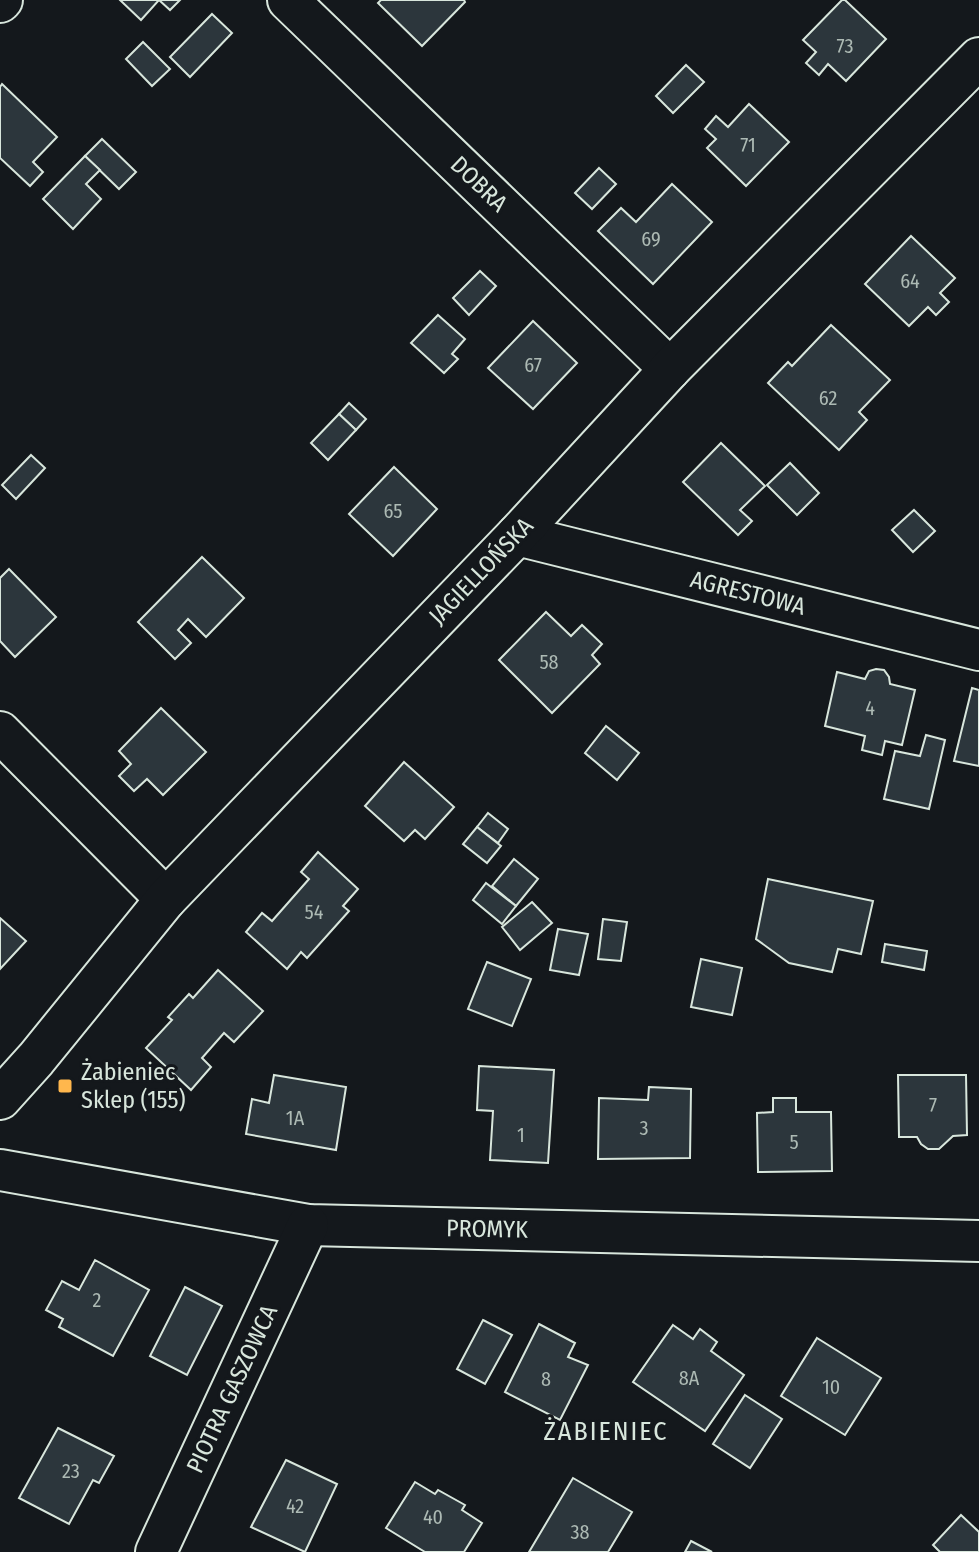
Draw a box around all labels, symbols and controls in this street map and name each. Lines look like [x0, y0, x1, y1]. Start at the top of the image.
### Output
house number: 73 [837, 34, 853, 58]
house number: 71 [740, 133, 756, 157]
street label: DOBRA [445, 150, 513, 218]
house number: 69 [641, 227, 661, 251]
house number: 64 [900, 269, 920, 293]
house number: 67 [524, 353, 542, 377]
house number: 62 [819, 386, 837, 410]
house number: 65 [384, 499, 403, 523]
street label: JAGIELLOŃSKA [423, 511, 539, 630]
street label: AGRESTOWA [688, 565, 809, 621]
house number: 58 [539, 650, 559, 674]
house number: 4 [865, 696, 875, 720]
house number: 54 [305, 900, 324, 924]
place label: Żabieniec Sklep (155) [81, 1058, 186, 1114]
marker: Żabieniec Sklep (155) [56, 1077, 74, 1095]
house number: 7 [929, 1093, 937, 1117]
house number: 1A [286, 1106, 305, 1130]
house number: 3 [639, 1116, 649, 1140]
house number: 1 [517, 1123, 525, 1147]
house number: 5 [789, 1130, 799, 1154]
street label: PROMYK [446, 1214, 528, 1244]
house number: 2 [93, 1288, 102, 1312]
street label: PIOTRA GASZOWCA [181, 1300, 283, 1477]
house number: 8A [679, 1366, 700, 1390]
house number: 8 [541, 1367, 551, 1391]
house number: 10 [822, 1375, 840, 1399]
district label: ŻABIENIEC [544, 1416, 668, 1447]
house number: 23 [62, 1459, 80, 1483]
house number: 42 [286, 1494, 304, 1518]
house number: 40 [423, 1505, 443, 1529]
house number: 38 [570, 1520, 590, 1544]

